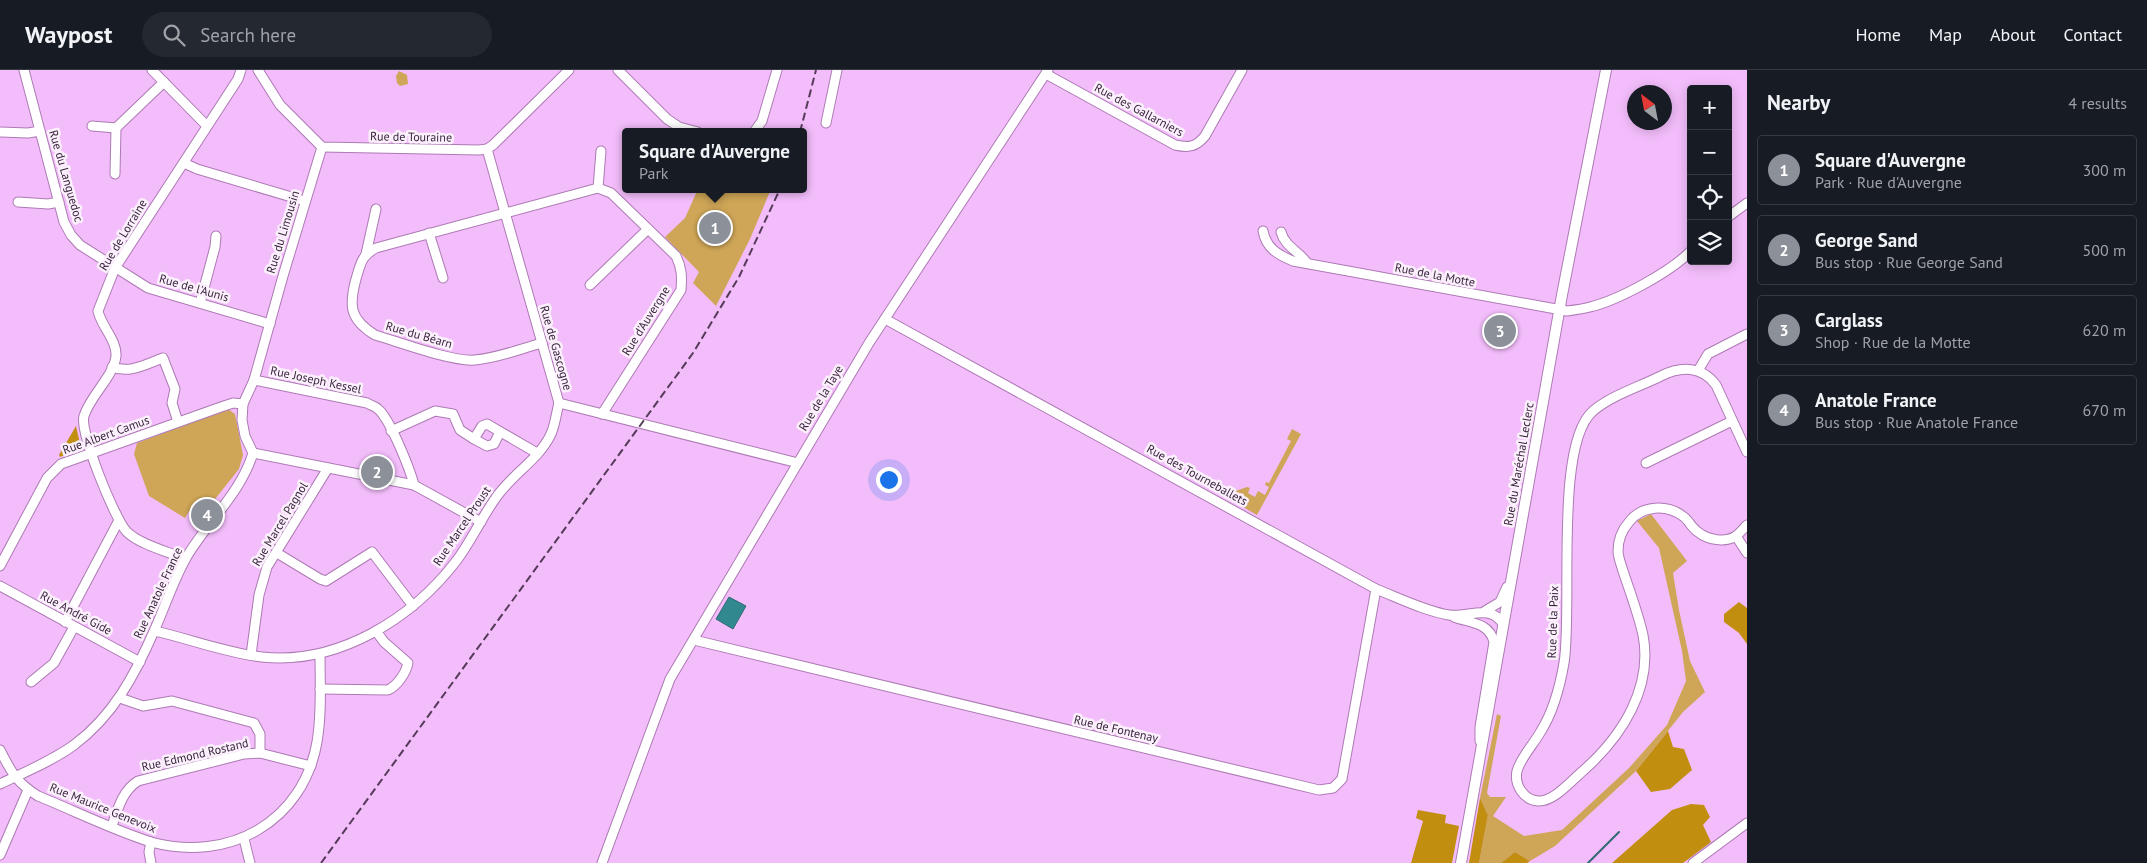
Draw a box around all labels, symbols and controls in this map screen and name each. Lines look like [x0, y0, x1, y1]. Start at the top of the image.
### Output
search box [142, 12, 492, 57]
text: Waypost [25, 19, 112, 50]
icon: search [160, 21, 188, 49]
text: Search here [200, 23, 296, 47]
text: Home [1855, 23, 1901, 46]
text: Map [1929, 23, 1962, 46]
text: About [1990, 23, 2036, 46]
text: Contact [2064, 23, 2122, 46]
street label: Rue des Gallarniers [1092, 80, 1186, 139]
north arrow [1627, 85, 1672, 130]
map controls [1687, 85, 1732, 265]
button: + [1687, 85, 1732, 130]
text: Nearby [1767, 89, 1830, 116]
text: 4 results [2068, 93, 2127, 113]
street label: Rue du Languedoc [46, 128, 87, 224]
street label: Rue de Touraine [370, 128, 452, 145]
popup [622, 128, 807, 193]
button: − [1687, 130, 1732, 175]
text: Square d'Auvergne [639, 139, 790, 163]
text: Square d'Auvergne [1815, 148, 1966, 172]
text: 1 [1779, 160, 1789, 180]
text: 300 m [2083, 160, 2126, 180]
text: Park [639, 163, 669, 183]
text: Park · Rue d'Auvergne [1815, 172, 1962, 192]
button: locate [1687, 175, 1732, 220]
street label: Rue du Limousin [263, 189, 302, 275]
street label: Rue de Lorraine [95, 196, 150, 273]
pin: 1 [699, 209, 731, 247]
button: layers [1687, 220, 1732, 265]
text: George Sand [1815, 228, 1918, 252]
text: 2 [1779, 240, 1789, 260]
text: 500 m [2083, 240, 2126, 260]
text: Bus stop · Rue George Sand [1815, 252, 2003, 272]
street label: Rue de la Motte [1394, 259, 1476, 290]
street label: Rue de l'Aunis [158, 270, 231, 305]
street label: Rue d'Auvergne [618, 283, 673, 358]
street label: Rue de Gascogne [537, 304, 576, 392]
text: Carglass [1815, 308, 1883, 332]
pin: 3 [1484, 312, 1516, 350]
street label: Rue du Béarn [384, 318, 454, 351]
text: 3 [1779, 320, 1789, 340]
text: 620 m [2083, 320, 2126, 340]
text: Shop · Rue de la Motte [1815, 332, 1971, 352]
street label: Rue de la Taye [795, 362, 846, 433]
street label: Rue Joseph Kessel [269, 363, 363, 397]
text: Anatole France [1815, 388, 1937, 412]
street label: Rue du Maréchal Leclerc [1500, 400, 1537, 527]
text: 4 [1779, 400, 1789, 420]
text: 670 m [2083, 400, 2126, 420]
street label: Rue Albert Camus [60, 412, 151, 457]
text: Bus stop · Rue Anatole France [1815, 412, 2018, 432]
street label: Rue des Tourneballets [1144, 441, 1250, 508]
pin: 2 [361, 453, 393, 491]
your location [876, 467, 902, 493]
street label: Rue Marcel Pagnol [249, 479, 311, 569]
street label: Rue Marcel Proust [429, 483, 494, 568]
pin: 4 [191, 496, 223, 534]
street label: Rue Anatole France [130, 545, 185, 641]
street label: Rue de la Paix [1544, 585, 1561, 659]
street label: Rue André Gide [38, 587, 115, 638]
street label: Rue de Fontenay [1073, 712, 1160, 746]
street label: Rue Edmond Rostand [140, 735, 250, 774]
street label: Rue Maurice Genevoix [48, 779, 159, 836]

